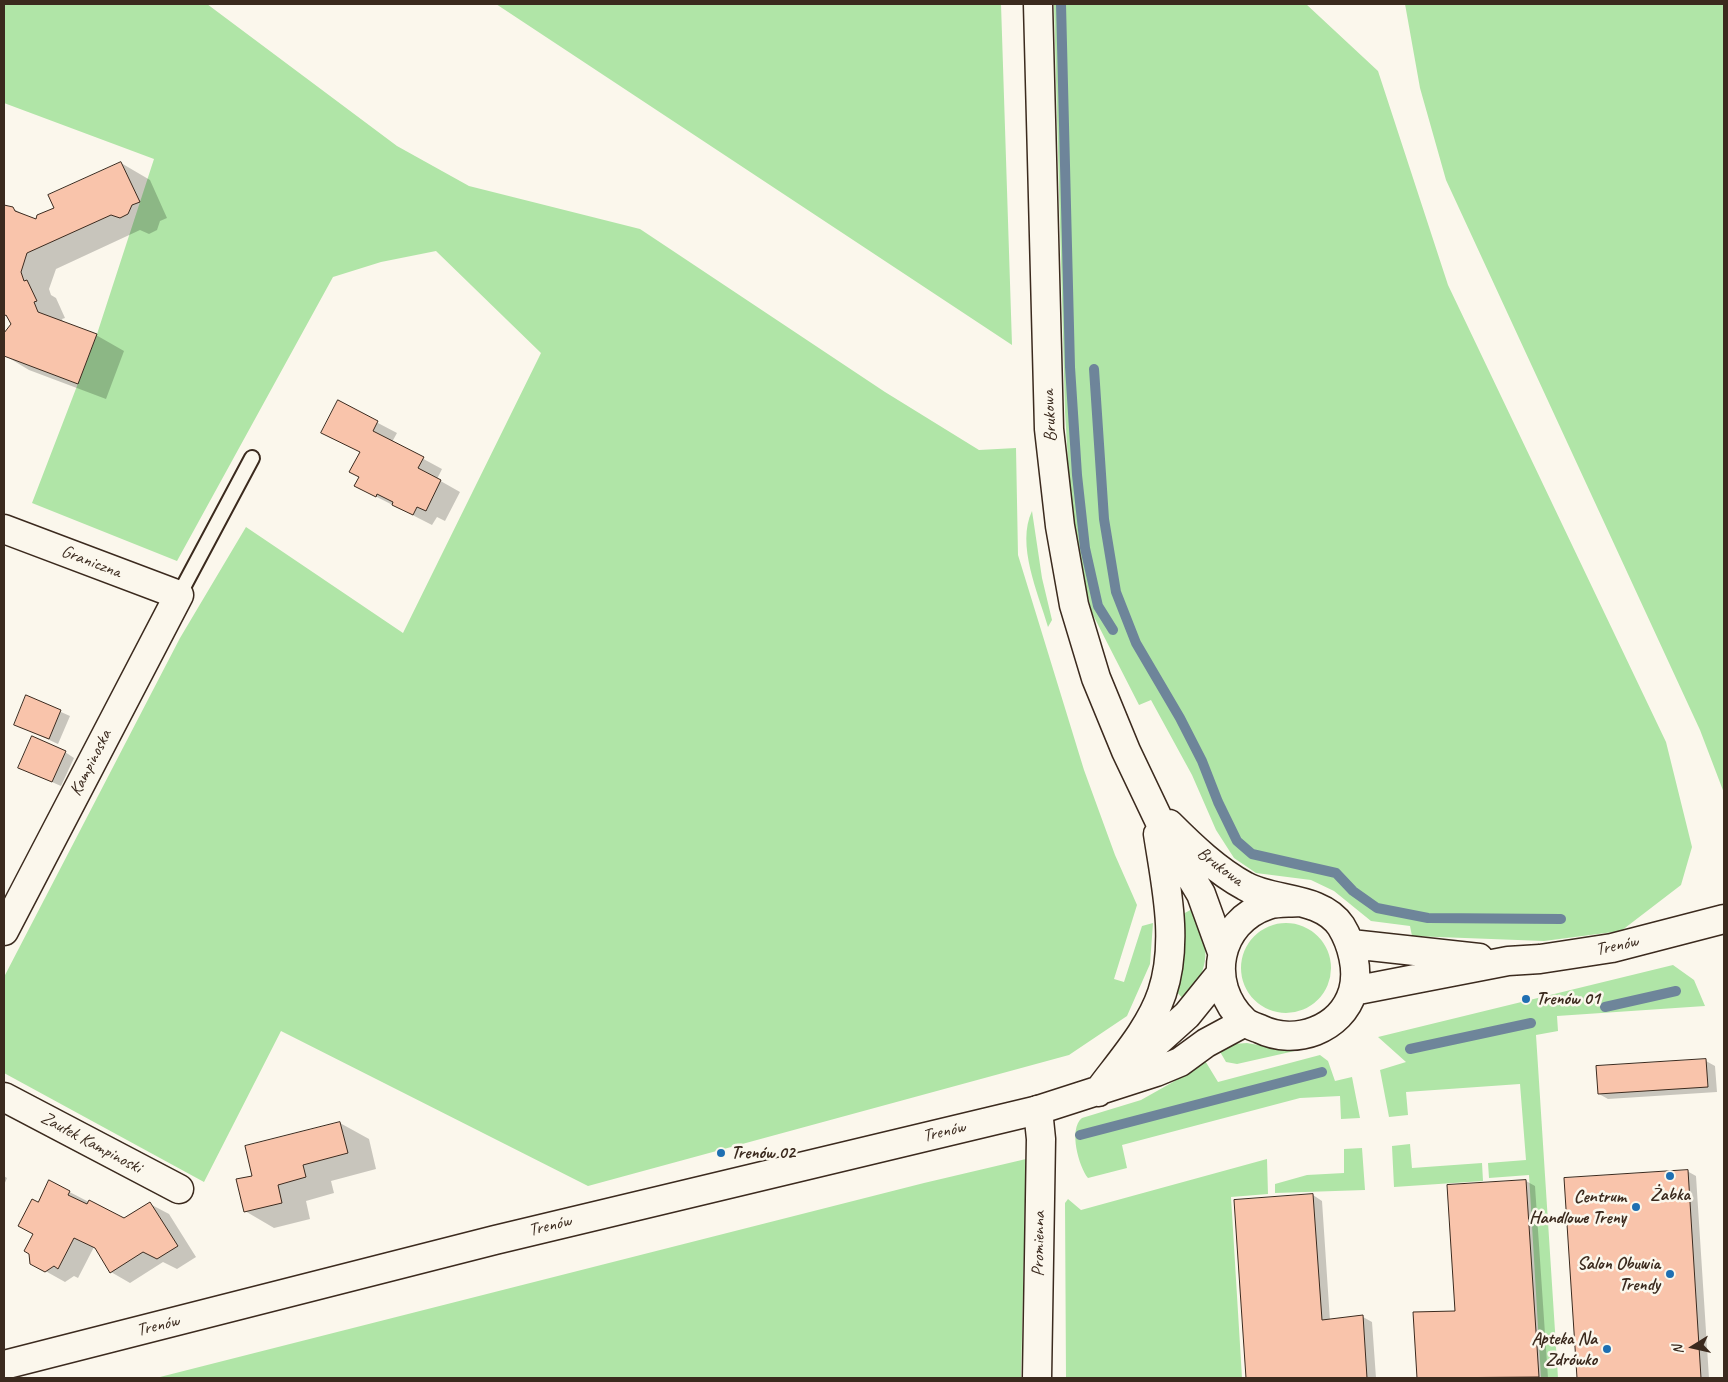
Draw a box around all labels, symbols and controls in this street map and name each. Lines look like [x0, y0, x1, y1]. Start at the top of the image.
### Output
street label: Brukowa [1038, 389, 1062, 443]
street label: Graniczna [58, 541, 124, 583]
street label: Kampinoska [65, 726, 117, 800]
street label: Brukowa [1193, 843, 1247, 891]
street label: Trenów [1594, 931, 1640, 961]
place label: Trenów 01 [1536, 988, 1600, 1010]
marker: Trenów 01 [1520, 993, 1532, 1005]
street label: Zaułek Kampinoski [37, 1107, 145, 1179]
street label: Trenów [921, 1117, 967, 1147]
place label: Trenów 02 [731, 1142, 795, 1164]
marker: Trenów 02 [715, 1147, 727, 1159]
marker: Żabka [1664, 1170, 1676, 1182]
place label: Żabka [1650, 1184, 1690, 1206]
place label: Centrum Handlowe Treny [1529, 1186, 1626, 1228]
marker: Centrum Handlowe Treny [1630, 1201, 1642, 1213]
street label: Trenów [527, 1210, 573, 1242]
street label: Promienna [1028, 1211, 1050, 1277]
place label: Salon Obuwia Trendy [1577, 1253, 1660, 1296]
marker: Salon Obuwia Trendy [1664, 1268, 1676, 1280]
street label: Trenów [135, 1310, 181, 1342]
north arrow [1668, 1322, 1718, 1372]
place label: Apteka Na Zdrówko [1531, 1328, 1597, 1370]
marker: Apteka Na Zdrówko [1601, 1343, 1613, 1355]
text: N [1669, 1344, 1687, 1355]

